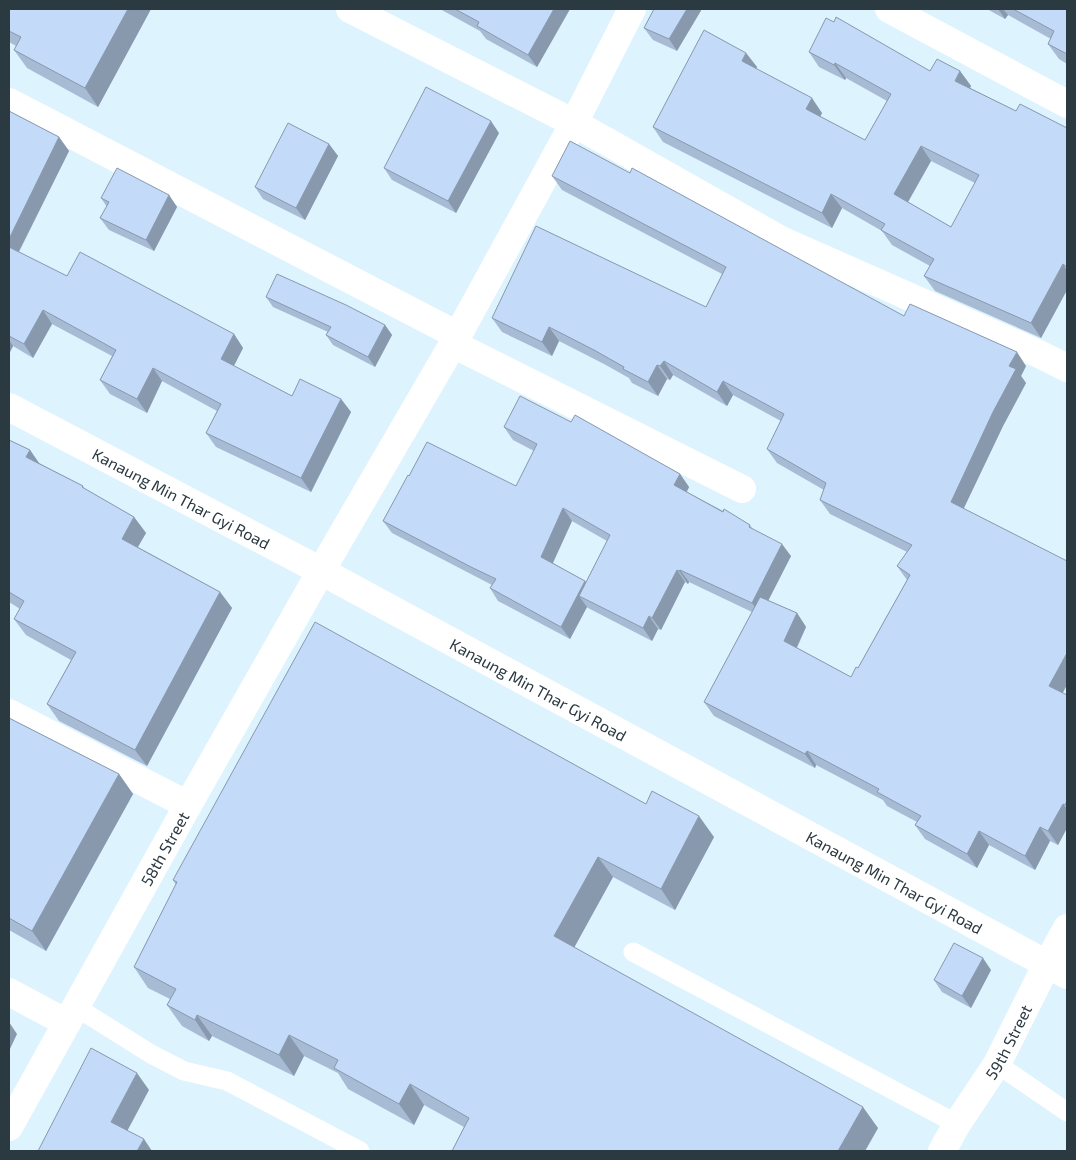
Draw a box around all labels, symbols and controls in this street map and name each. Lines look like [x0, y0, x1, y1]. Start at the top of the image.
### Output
street label: Kanaung Min Thar Gyi Road [90, 443, 274, 552]
street label: Kanaung Min Thar Gyi Road [447, 633, 630, 744]
street label: 58th Street [136, 808, 192, 889]
street label: Kanaung Min Thar Gyi Road [803, 826, 986, 937]
street label: 59th Street [980, 1001, 1035, 1082]

